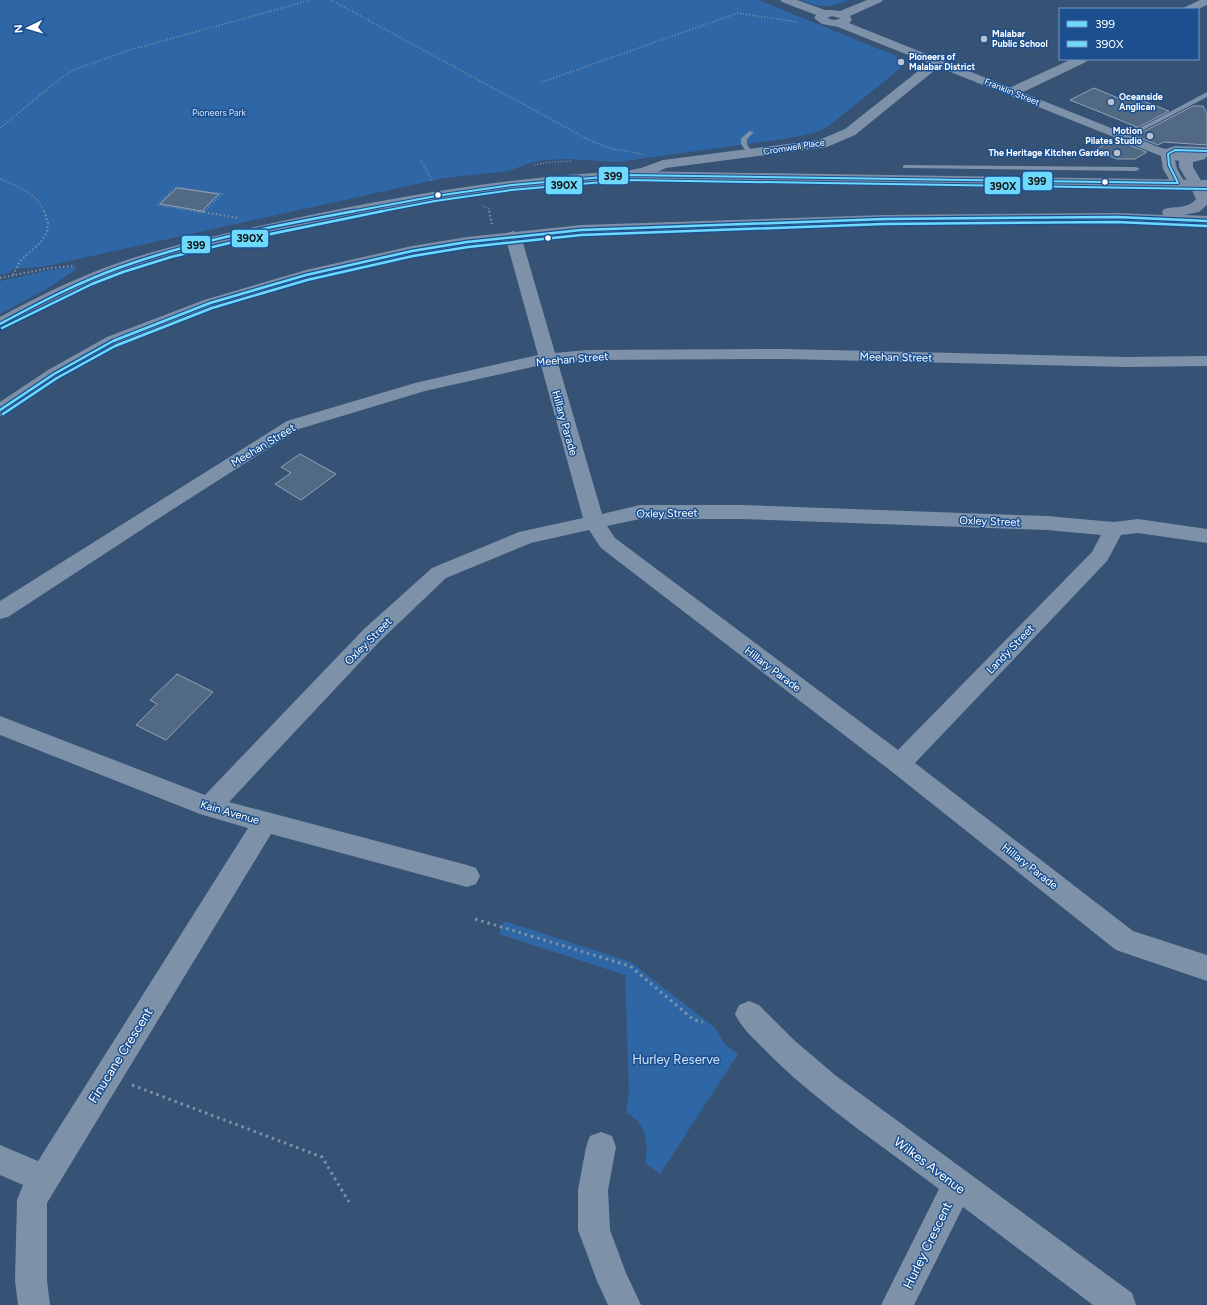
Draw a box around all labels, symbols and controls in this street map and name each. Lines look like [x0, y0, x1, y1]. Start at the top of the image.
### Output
north arrow [8, 8, 48, 48]
legend [1059, 8, 1199, 60]
text: 399 [1095, 17, 1115, 31]
text: N [12, 24, 25, 34]
place label: Malabar Public School [992, 28, 1048, 49]
marker: Malabar Public School [979, 34, 989, 44]
text: 390X [1095, 37, 1124, 51]
place label: Pioneers of Malabar District [909, 51, 975, 72]
marker: Pioneers of Malabar District [896, 57, 906, 67]
street label: Franklin Street [983, 76, 1042, 108]
place label: Oceanside Anglican [1119, 91, 1163, 112]
marker: Oceanside Anglican [1106, 97, 1116, 107]
park label: Pioneers Park [192, 107, 247, 118]
place label: Motion Pilates Studio [1085, 125, 1142, 146]
marker: Motion Pilates Studio [1145, 131, 1155, 141]
street label: Cromwell Place [762, 136, 825, 157]
place label: The Heritage Kitchen Garden [989, 147, 1109, 158]
marker: The Heritage Kitchen Garden [1112, 148, 1122, 158]
line badge: 399 [598, 166, 629, 185]
text: 399 [604, 170, 622, 183]
line badge: 399 [1022, 171, 1053, 191]
text: 399 [1028, 175, 1046, 188]
line badge: 390X [545, 176, 583, 195]
line badge: 390X [984, 176, 1021, 195]
unlabelled marker [1100, 177, 1110, 187]
text: 390X [550, 179, 578, 192]
text: 390X [989, 180, 1017, 193]
unlabelled marker [433, 190, 443, 200]
line badge: 390X [231, 229, 269, 248]
text: 390X [236, 232, 264, 245]
unlabelled marker [543, 233, 553, 243]
line badge: 399 [181, 235, 211, 254]
text: 399 [187, 239, 205, 252]
street label: Meehan Street [535, 350, 609, 369]
street label: Meehan Street [860, 350, 932, 365]
street label: Hillary Parade [549, 389, 580, 457]
street label: Meehan Street [229, 421, 298, 470]
street label: Oxley Street [636, 506, 698, 521]
street label: Oxley Street [959, 514, 1021, 529]
street label: Oxley Street [342, 615, 395, 668]
street label: Landy Street [984, 622, 1037, 677]
street label: Hillary Parade [742, 644, 803, 695]
street label: Kain Avenue [199, 798, 261, 827]
street label: Hillary Parade [999, 841, 1060, 892]
street label: Finucane Crescent [85, 1005, 156, 1105]
park label: Hurley Reserve [632, 1052, 720, 1067]
street label: Wilkes Avenue [891, 1134, 968, 1197]
street label: Hurley Crescent [900, 1199, 955, 1291]

